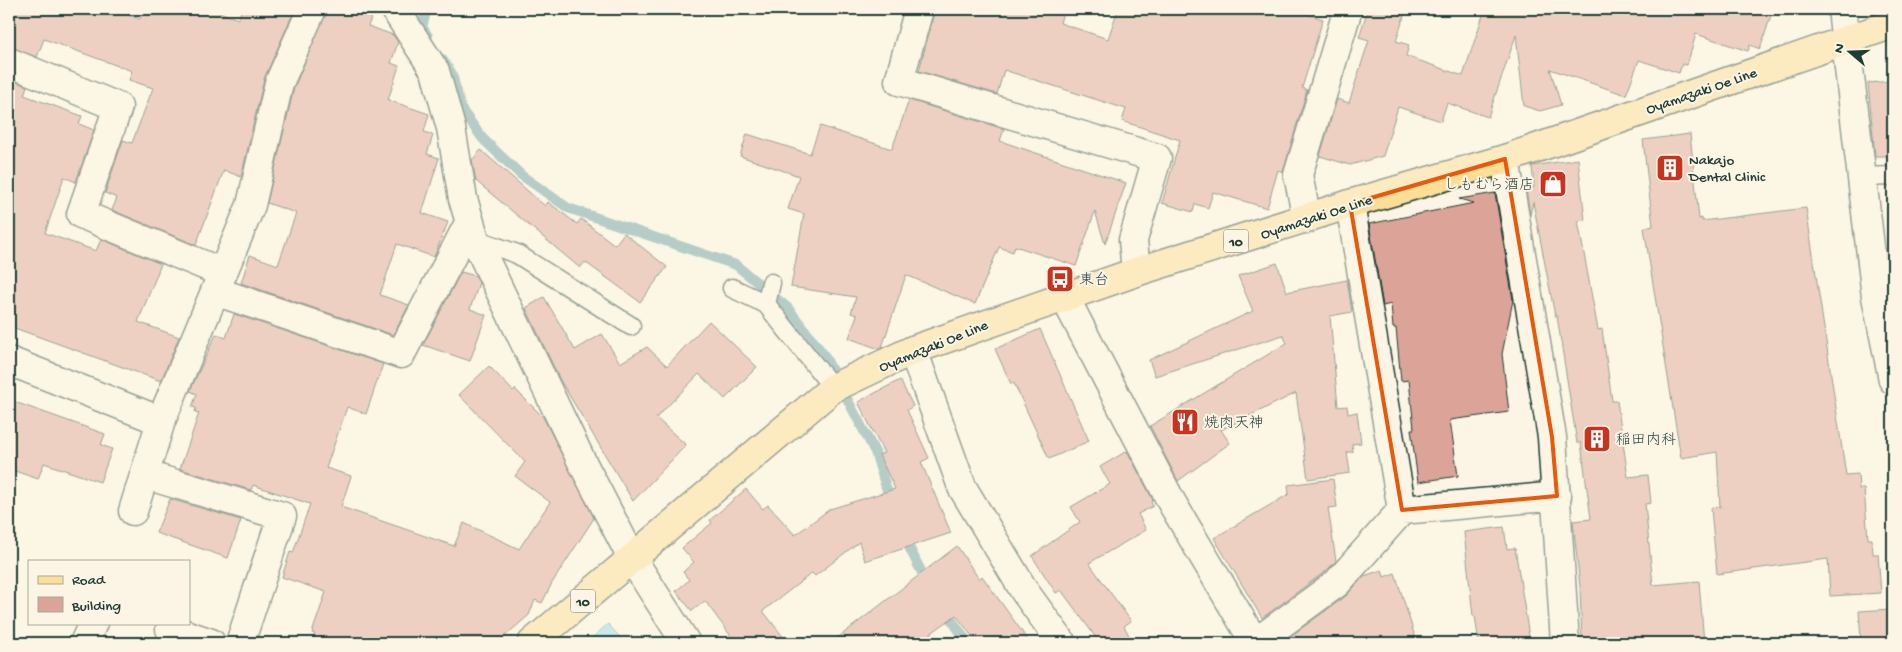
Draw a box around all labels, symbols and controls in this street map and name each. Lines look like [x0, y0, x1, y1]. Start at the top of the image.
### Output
north arrow [1824, 28, 1874, 78]
text: N [1831, 41, 1850, 56]
street label: Oyamazaki Oe Line [1644, 64, 1760, 119]
place label: Nakajo Dental Clinic [1688, 152, 1766, 187]
building icon: Nakajo Dental Clinic [1655, 153, 1685, 183]
shop icon: しもむら酒店 [1538, 169, 1568, 199]
place label: しもむら酒店 [1444, 176, 1534, 195]
street label: Oyamazaki Oe Line [1259, 191, 1375, 244]
road number: 10 [1224, 230, 1248, 252]
bus stop icon: 東台 [1045, 264, 1075, 294]
place label: 東台 [1079, 271, 1109, 290]
street label: Oyamazaki Oe Line [877, 317, 991, 377]
restaurant icon: 焼肉天神 [1170, 407, 1200, 437]
place label: 焼肉天神 [1204, 414, 1264, 433]
building icon: 稲田内科 [1582, 424, 1612, 454]
place label: 稲田内科 [1616, 431, 1676, 450]
legend [28, 560, 190, 624]
text: Road [72, 572, 106, 590]
road number: 10 [570, 590, 596, 612]
text: Building [71, 598, 121, 616]

